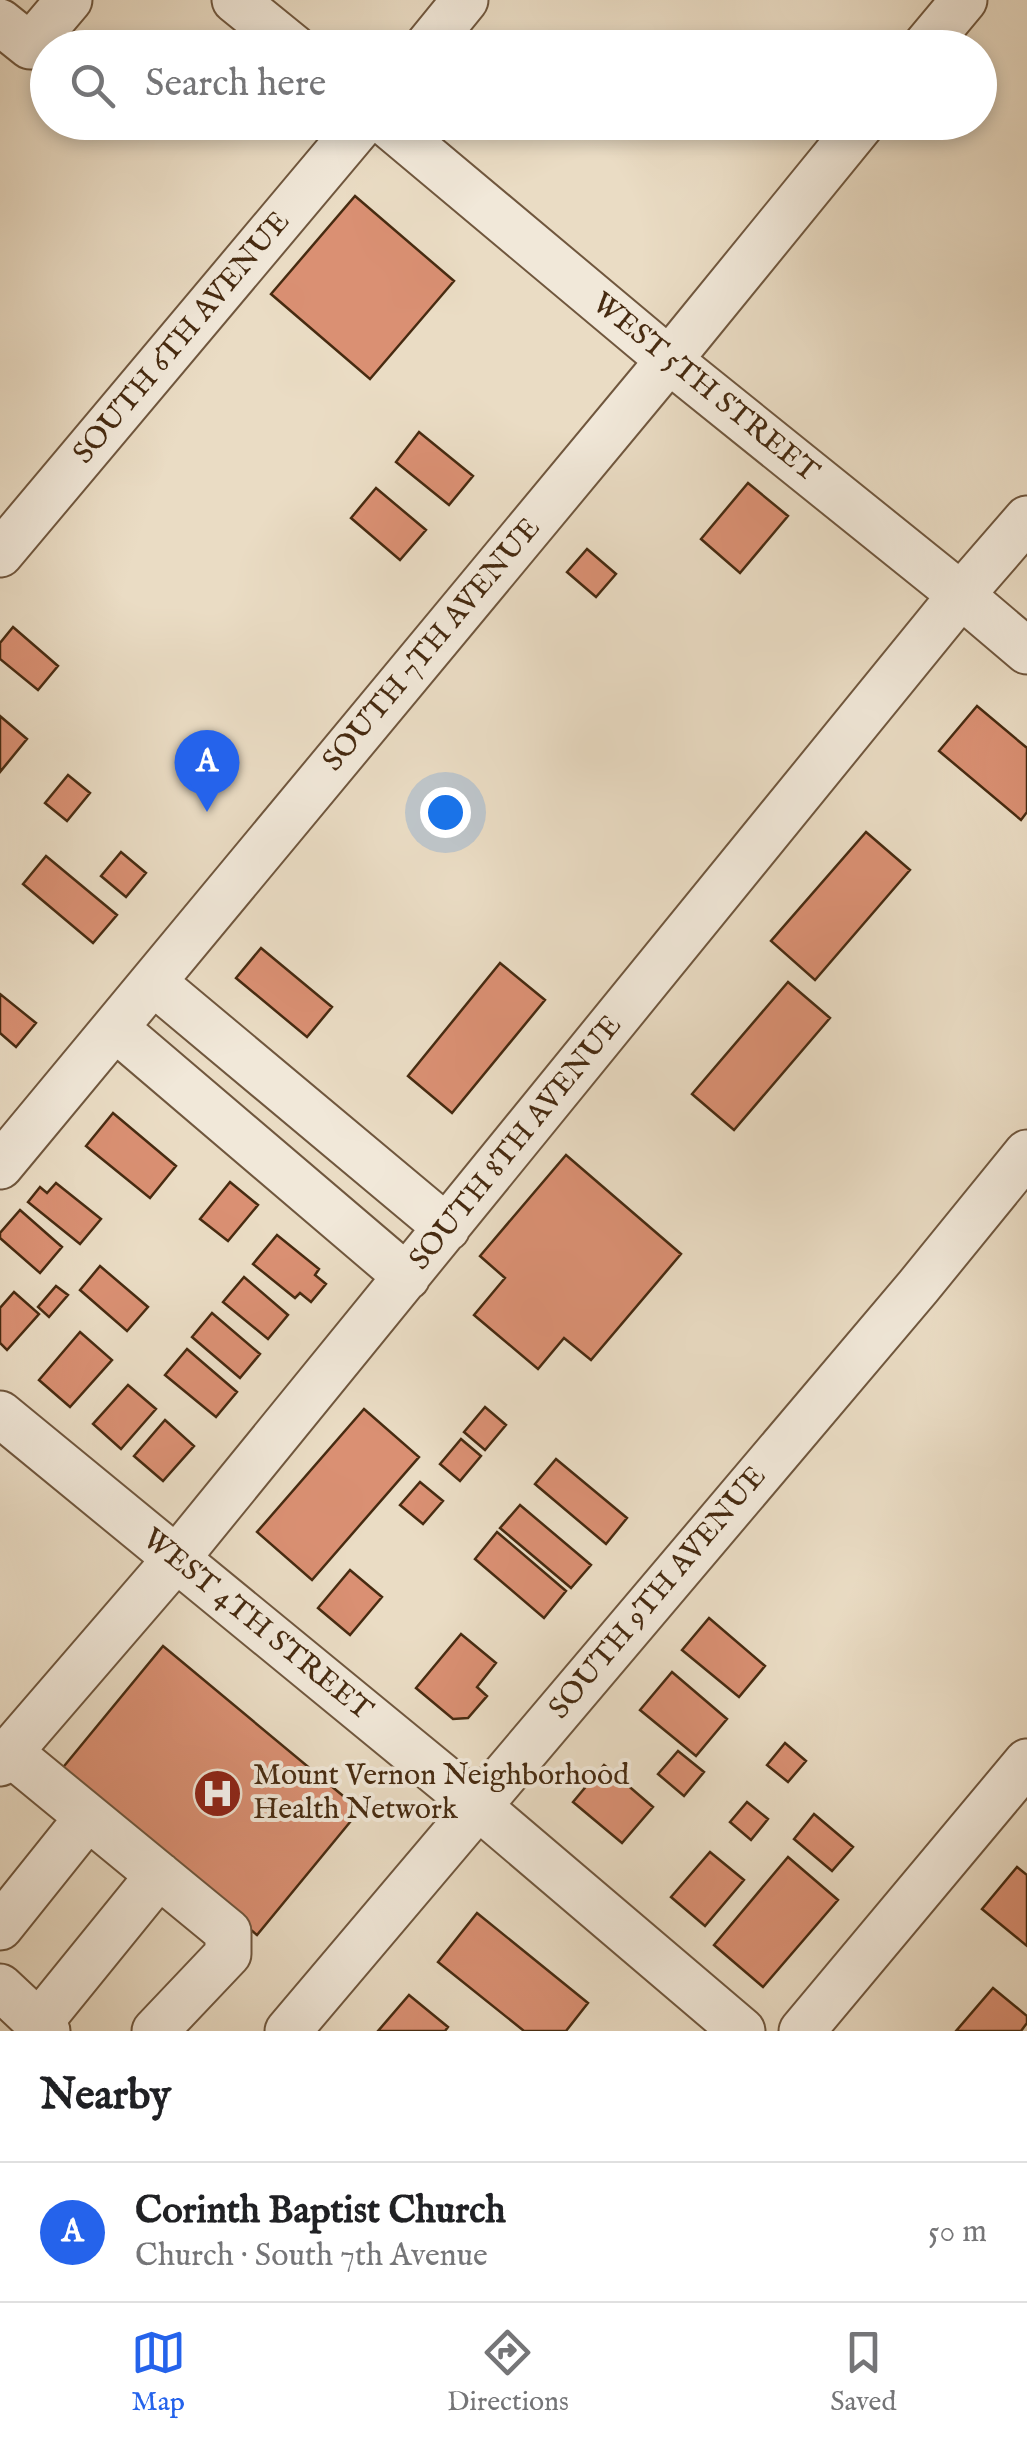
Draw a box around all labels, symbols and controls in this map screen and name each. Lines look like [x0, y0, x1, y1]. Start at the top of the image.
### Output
search box [30, 30, 997, 140]
icon: search [65, 58, 120, 113]
text: Search here [145, 61, 326, 109]
street label: SOUTH 6TH AVENUE [65, 204, 299, 472]
street label: WEST 5TH STREET [584, 285, 826, 491]
street label: SOUTH 7TH AVENUE [315, 510, 549, 780]
pin: A [174, 730, 240, 812]
your location [420, 787, 471, 838]
street label: SOUTH 8TH AVENUE [401, 1008, 631, 1278]
street label: SOUTH 9TH AVENUE [541, 1459, 775, 1727]
street label: WEST 4TH STREET [134, 1520, 380, 1730]
place label: Mount Vernon Neighborhood Health Network [253, 1757, 630, 1829]
hospital icon: Mount Vernon Neighborhood Health Network [192, 1767, 244, 1819]
text: Nearby [40, 2070, 171, 2123]
text: Corinth Baptist Church [135, 2188, 506, 2236]
text: A [62, 2212, 83, 2253]
text: 50 m [928, 2212, 987, 2253]
text: Church · South 7th Avenue [135, 2236, 488, 2277]
tab: Map [131, 2325, 186, 2420]
tab: Directions [447, 2325, 569, 2420]
tab: Saved [830, 2325, 896, 2420]

